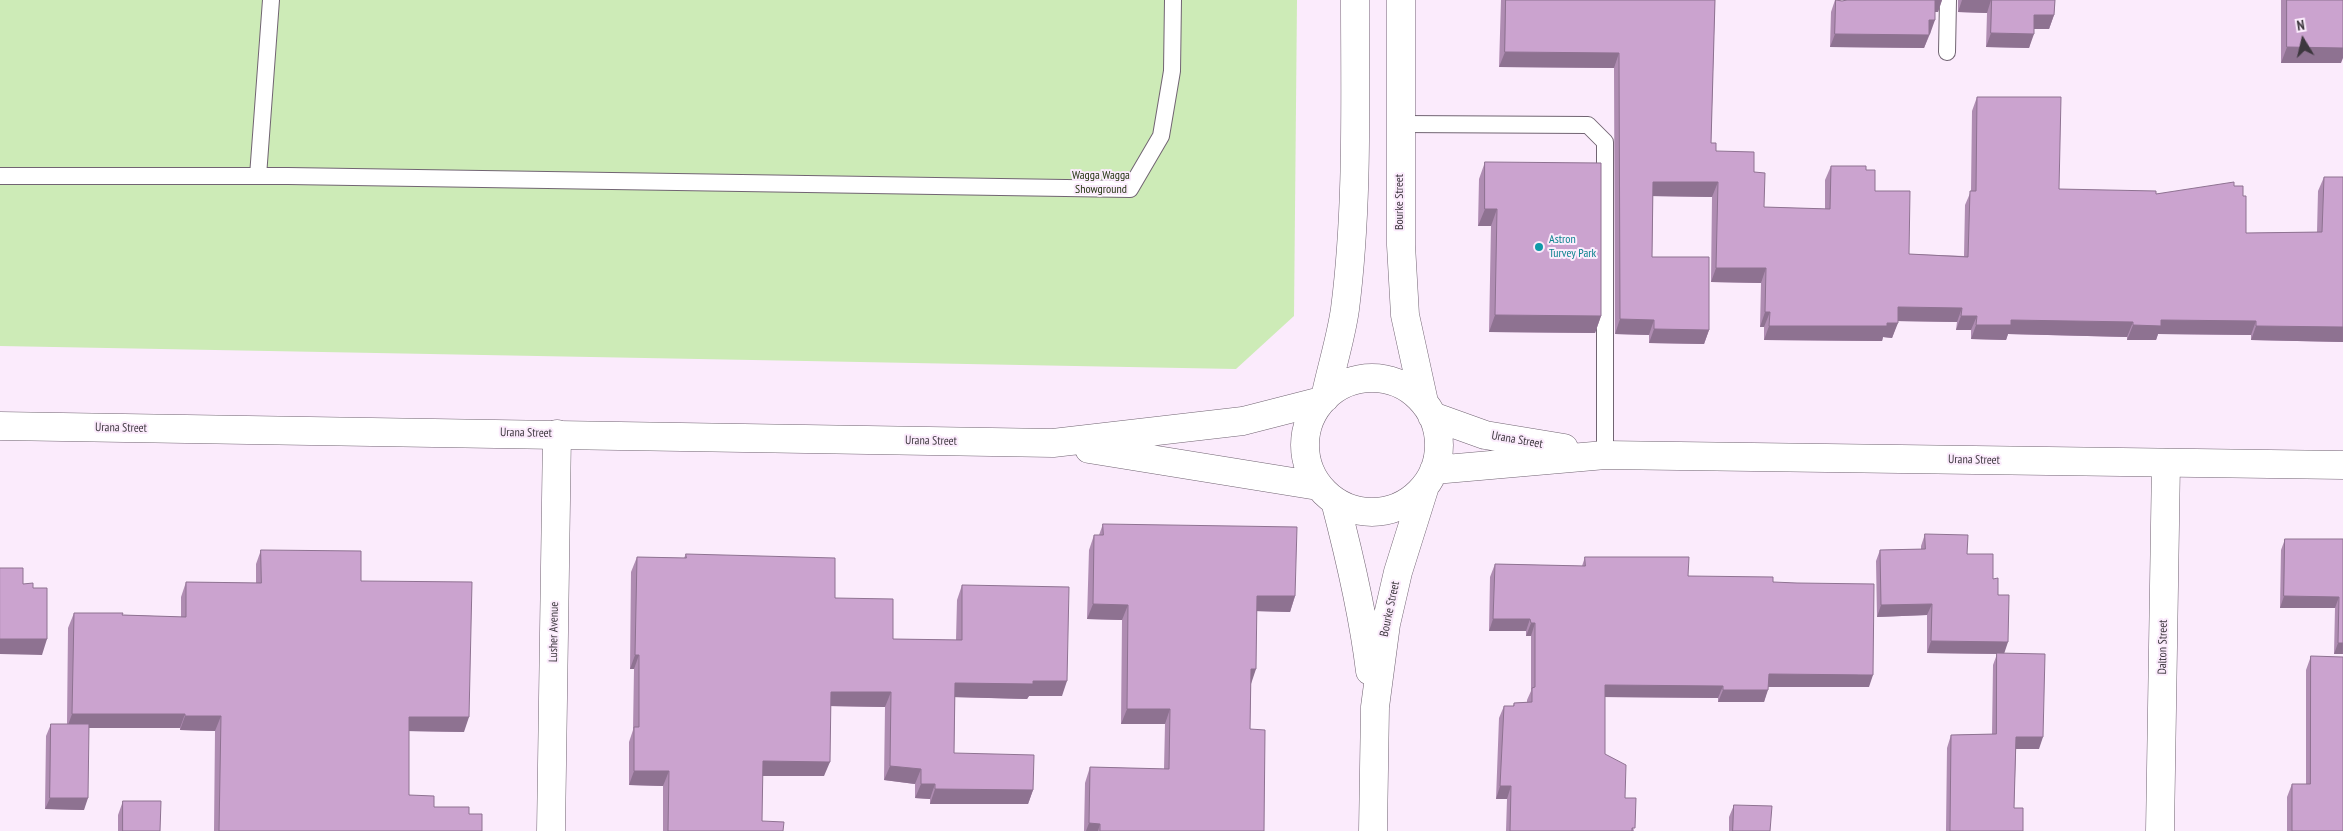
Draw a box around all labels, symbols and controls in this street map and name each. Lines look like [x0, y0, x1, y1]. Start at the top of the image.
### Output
north arrow [2278, 15, 2328, 65]
text: N [2296, 16, 2306, 35]
park label: Wagga Wagga Showground [1072, 169, 1130, 197]
street label: Bourke Street [1393, 174, 1407, 230]
place label: Astron Turvey Park [1549, 233, 1596, 261]
marker: Astron Turvey Park [1533, 241, 1545, 253]
street label: Urana Street [95, 420, 147, 436]
street label: Urana Street [500, 425, 552, 441]
street label: Urana Street [1490, 428, 1544, 452]
street label: Urana Street [905, 433, 957, 449]
street label: Urana Street [1948, 452, 2000, 468]
street label: Bourke Street [1377, 580, 1403, 638]
street label: Lusher Avenue [546, 602, 562, 662]
street label: Dalton Street [2155, 619, 2171, 675]

